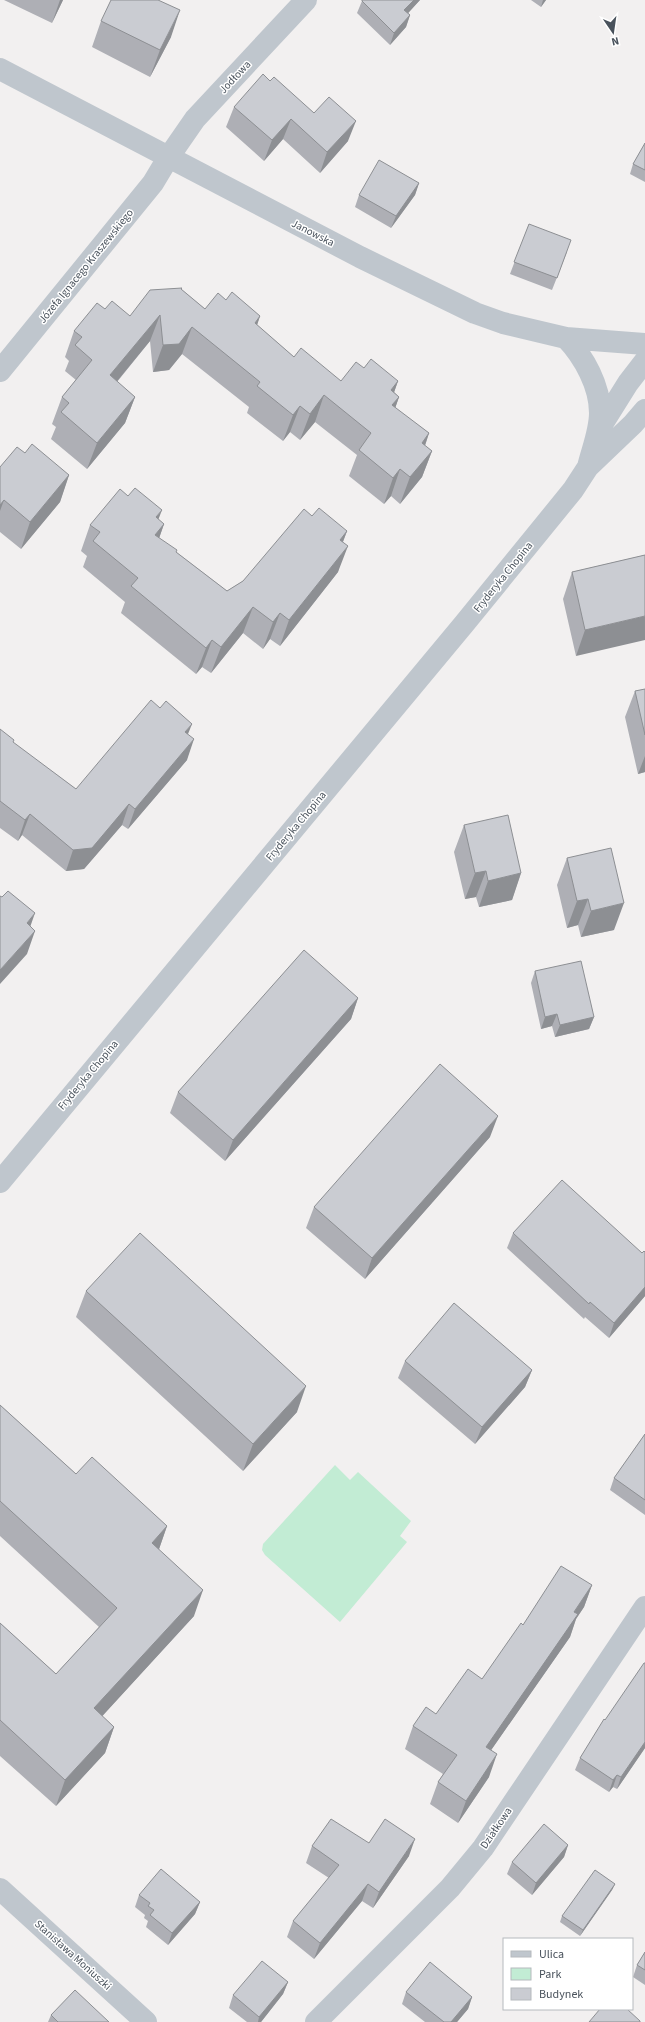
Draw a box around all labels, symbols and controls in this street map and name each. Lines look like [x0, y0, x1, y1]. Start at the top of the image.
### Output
north arrow [593, 12, 633, 52]
text: N [610, 33, 620, 49]
street label: Jodłowa [216, 57, 254, 97]
street label: Józefa Ignacego Kraszewskiego [35, 206, 137, 326]
street label: Janowska [289, 216, 337, 250]
street label: Fryderyka Chopina [470, 539, 536, 615]
street label: Fryderyka Chopina [262, 788, 330, 864]
street label: Fryderyka Chopina [54, 1037, 122, 1113]
street label: Działkowa [477, 1804, 515, 1852]
street label: Stanisława Moniuszki [31, 1916, 115, 1994]
legend [503, 1938, 633, 2010]
text: Ulica [539, 1946, 564, 1963]
text: Park [539, 1966, 561, 1983]
text: Budynek [539, 1986, 583, 2003]

